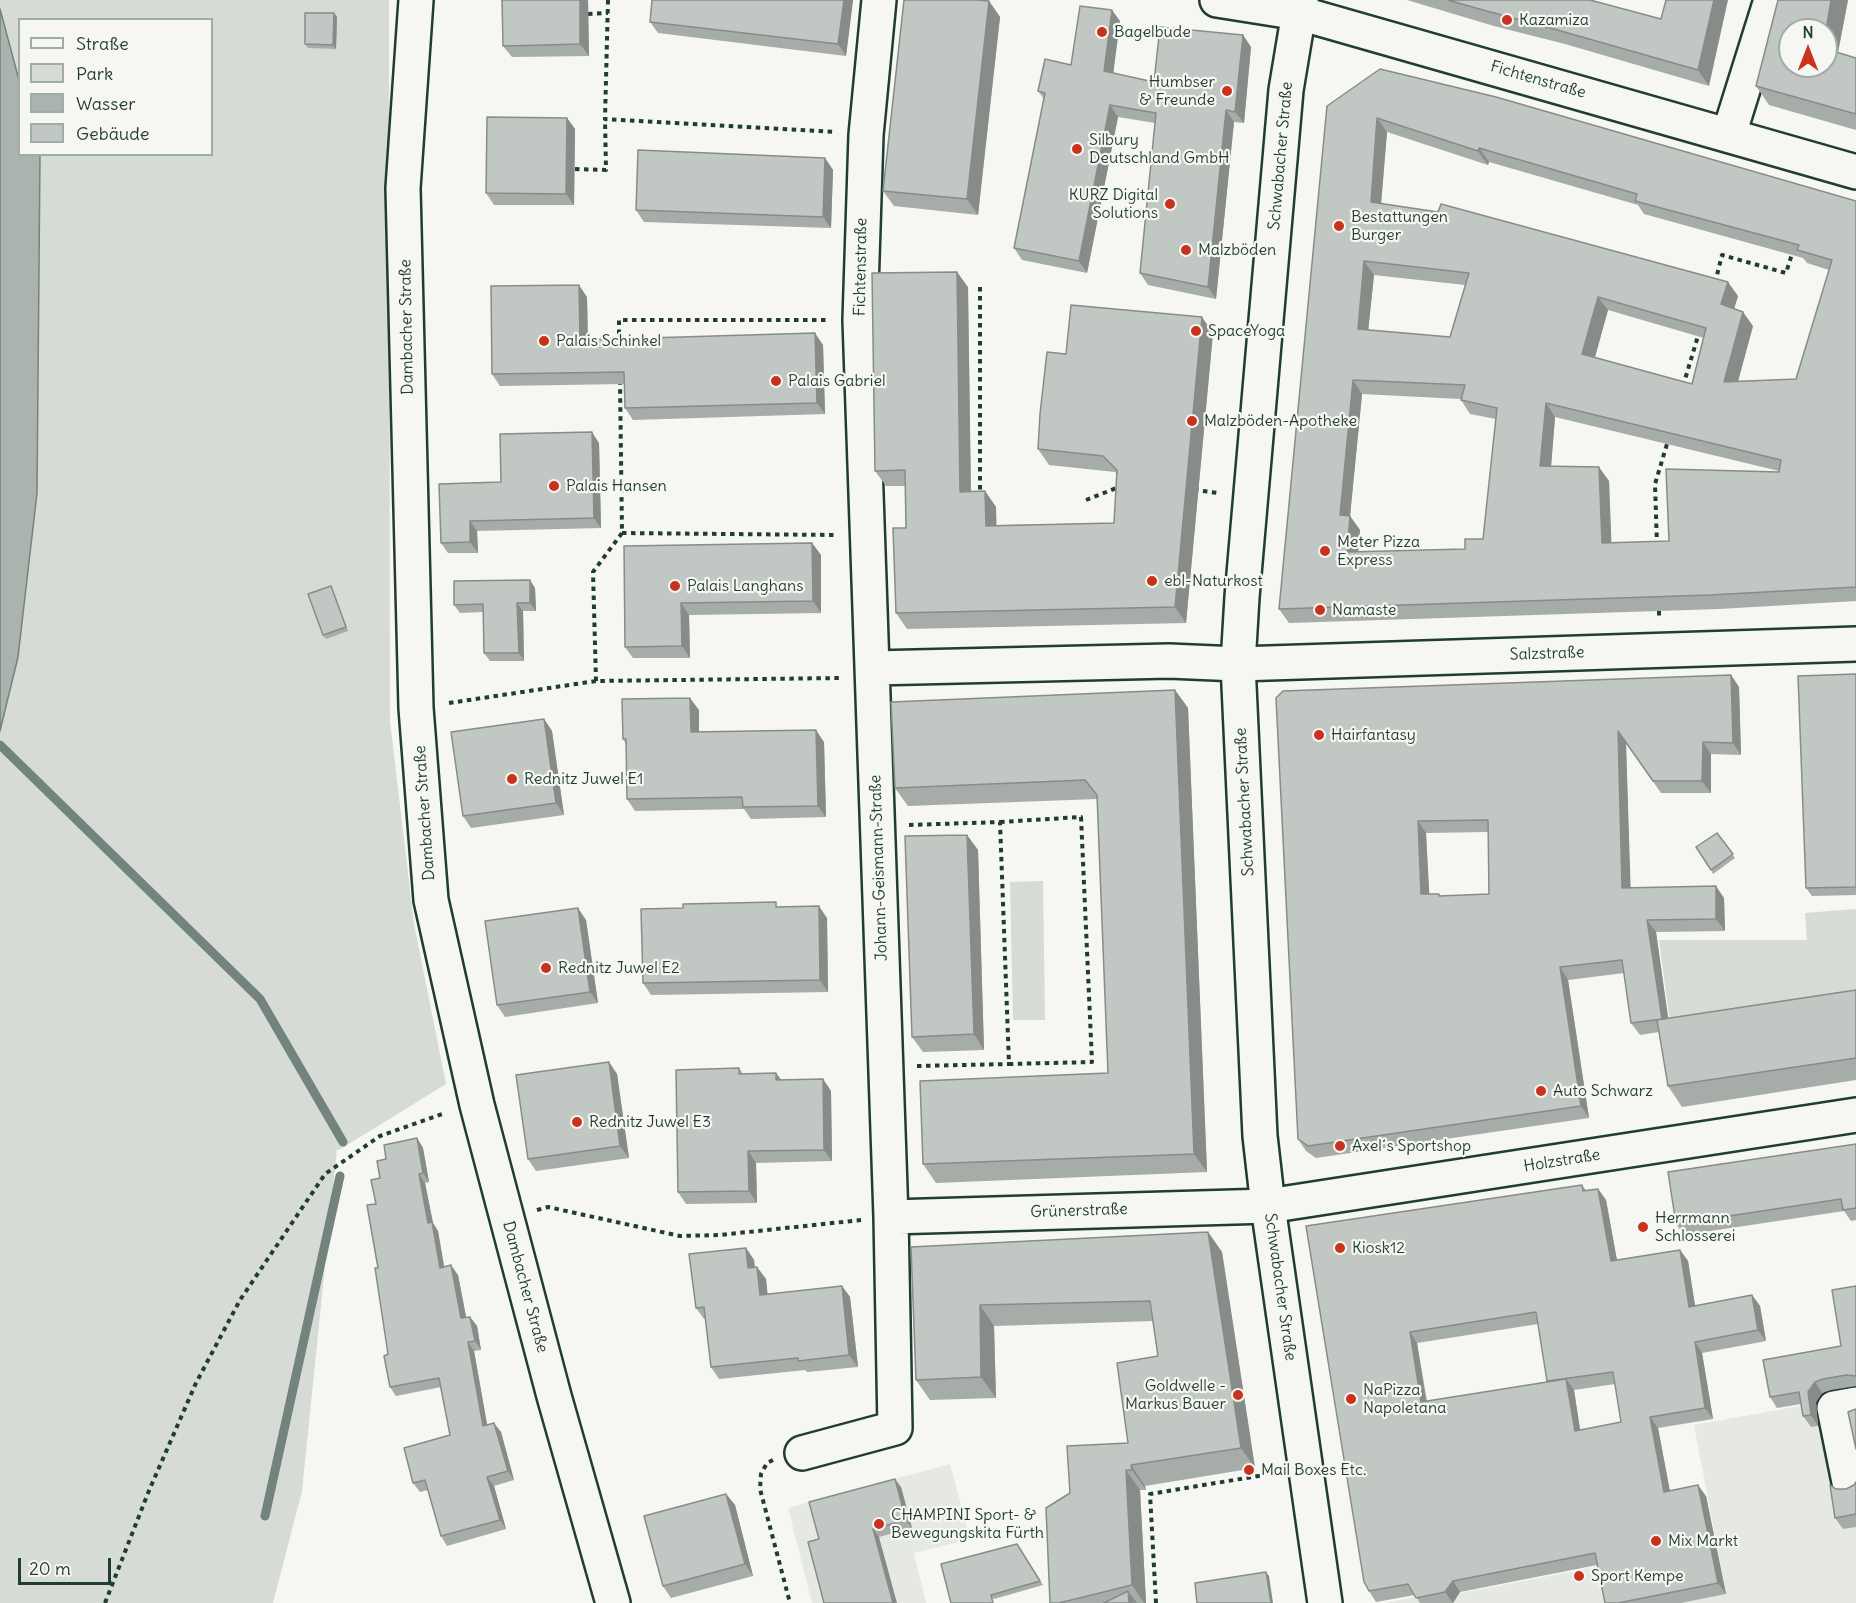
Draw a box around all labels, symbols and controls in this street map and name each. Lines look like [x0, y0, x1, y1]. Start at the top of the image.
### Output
place label: Kazamiza [1519, 10, 1589, 30]
marker: Kazamiza [1500, 13, 1514, 27]
legend [18, 18, 213, 156]
north arrow [1778, 18, 1838, 78]
place label: Bagelbude [1114, 22, 1191, 42]
text: N [1802, 22, 1814, 42]
marker: Bagelbude [1095, 25, 1109, 39]
text: Straße [76, 32, 129, 55]
street label: Fichtenstraße [1488, 57, 1588, 103]
text: Park [76, 62, 113, 85]
place label: Humbser & Freunde [1139, 72, 1215, 110]
street label: Schwabacher Straße [1265, 81, 1297, 231]
marker: Humbser & Freunde [1220, 84, 1234, 98]
text: Wasser [76, 92, 135, 115]
text: Gebäude [76, 122, 149, 145]
place label: Silbury Deutschland GmbH [1089, 130, 1229, 168]
marker: Silbury Deutschland GmbH [1070, 142, 1084, 156]
place label: KURZ Digital Solutions [1069, 185, 1158, 223]
marker: KURZ Digital Solutions [1163, 197, 1177, 211]
place label: Bestattungen Burger [1351, 207, 1448, 245]
street label: Fichtenstraße [851, 218, 871, 316]
marker: Bestattungen Burger [1332, 219, 1346, 233]
place label: Malzböden [1198, 240, 1276, 260]
marker: Malzböden [1179, 243, 1193, 257]
street label: Dambacher Straße [396, 259, 418, 395]
place label: SpaceYoga [1208, 321, 1285, 341]
marker: SpaceYoga [1189, 324, 1203, 338]
place label: Palais Schinkel [556, 331, 661, 351]
marker: Palais Schinkel [537, 334, 551, 348]
place label: Palais Gabriel [788, 371, 886, 391]
marker: Palais Gabriel [769, 374, 783, 388]
place label: Malzböden-Apotheke [1204, 411, 1357, 431]
marker: Malzböden-Apotheke [1185, 414, 1199, 428]
place label: Palais Hansen [566, 476, 667, 496]
marker: Palais Hansen [547, 479, 561, 493]
place label: Meter Pizza Express [1337, 532, 1420, 570]
marker: Meter Pizza Express [1318, 544, 1332, 558]
place label: ebl-Naturkost [1164, 571, 1263, 591]
marker: ebl-Naturkost [1145, 574, 1159, 588]
place label: Palais Langhans [687, 576, 804, 596]
marker: Palais Langhans [668, 579, 682, 593]
place label: Namaste [1332, 600, 1396, 620]
marker: Namaste [1313, 603, 1327, 617]
street label: Salzstraße [1509, 643, 1585, 665]
place label: Hairfantasy [1331, 725, 1416, 745]
street label: Schwabacher Straße [1232, 727, 1258, 877]
marker: Hairfantasy [1312, 728, 1326, 742]
street label: Dambacher Straße [411, 745, 439, 881]
place label: Rednitz Juwel E1 [524, 769, 643, 789]
marker: Rednitz Juwel E1 [505, 772, 519, 786]
street label: Johann-Geismann-Straße [866, 774, 892, 962]
place label: Rednitz Juwel E2 [558, 958, 680, 978]
marker: Rednitz Juwel E2 [539, 961, 553, 975]
place label: Auto Schwarz [1553, 1081, 1653, 1101]
marker: Auto Schwarz [1534, 1084, 1548, 1098]
place label: Rednitz Juwel E3 [589, 1112, 711, 1132]
marker: Rednitz Juwel E3 [570, 1115, 584, 1129]
place label: Axel´s Sportshop [1352, 1136, 1471, 1156]
marker: Axel´s Sportshop [1333, 1139, 1347, 1153]
street label: Holzstraße [1522, 1145, 1602, 1177]
street label: Grünerstraße [1030, 1200, 1128, 1222]
place label: Herrmann Schlosserei [1655, 1208, 1735, 1246]
street label: Schwabacher Straße [1260, 1212, 1300, 1362]
street label: Dambacher Straße [498, 1219, 552, 1355]
marker: Herrmann Schlosserei [1636, 1220, 1650, 1234]
place label: Kiosk12 [1352, 1238, 1405, 1258]
marker: Kiosk12 [1333, 1241, 1347, 1255]
place label: Goldwelle - Markus Bauer [1125, 1376, 1226, 1414]
place label: NaPizza Napoletana [1363, 1380, 1446, 1418]
marker: Goldwelle - Markus Bauer [1231, 1388, 1245, 1402]
marker: NaPizza Napoletana [1344, 1392, 1358, 1406]
place label: Mail Boxes Etc. [1261, 1460, 1366, 1480]
marker: Mail Boxes Etc. [1242, 1463, 1256, 1477]
place label: CHAMPINI Sport- & Bewegungskita Fürth [891, 1505, 1044, 1543]
marker: CHAMPINI Sport- & Bewegungskita Fürth [872, 1517, 886, 1531]
place label: Mix Markt [1668, 1531, 1738, 1551]
marker: Mix Markt [1649, 1534, 1663, 1548]
scale bar [21, 1546, 114, 1584]
text: 20 m [29, 1557, 71, 1580]
place label: Sport Kempe [1591, 1566, 1684, 1586]
marker: Sport Kempe [1572, 1569, 1586, 1583]

